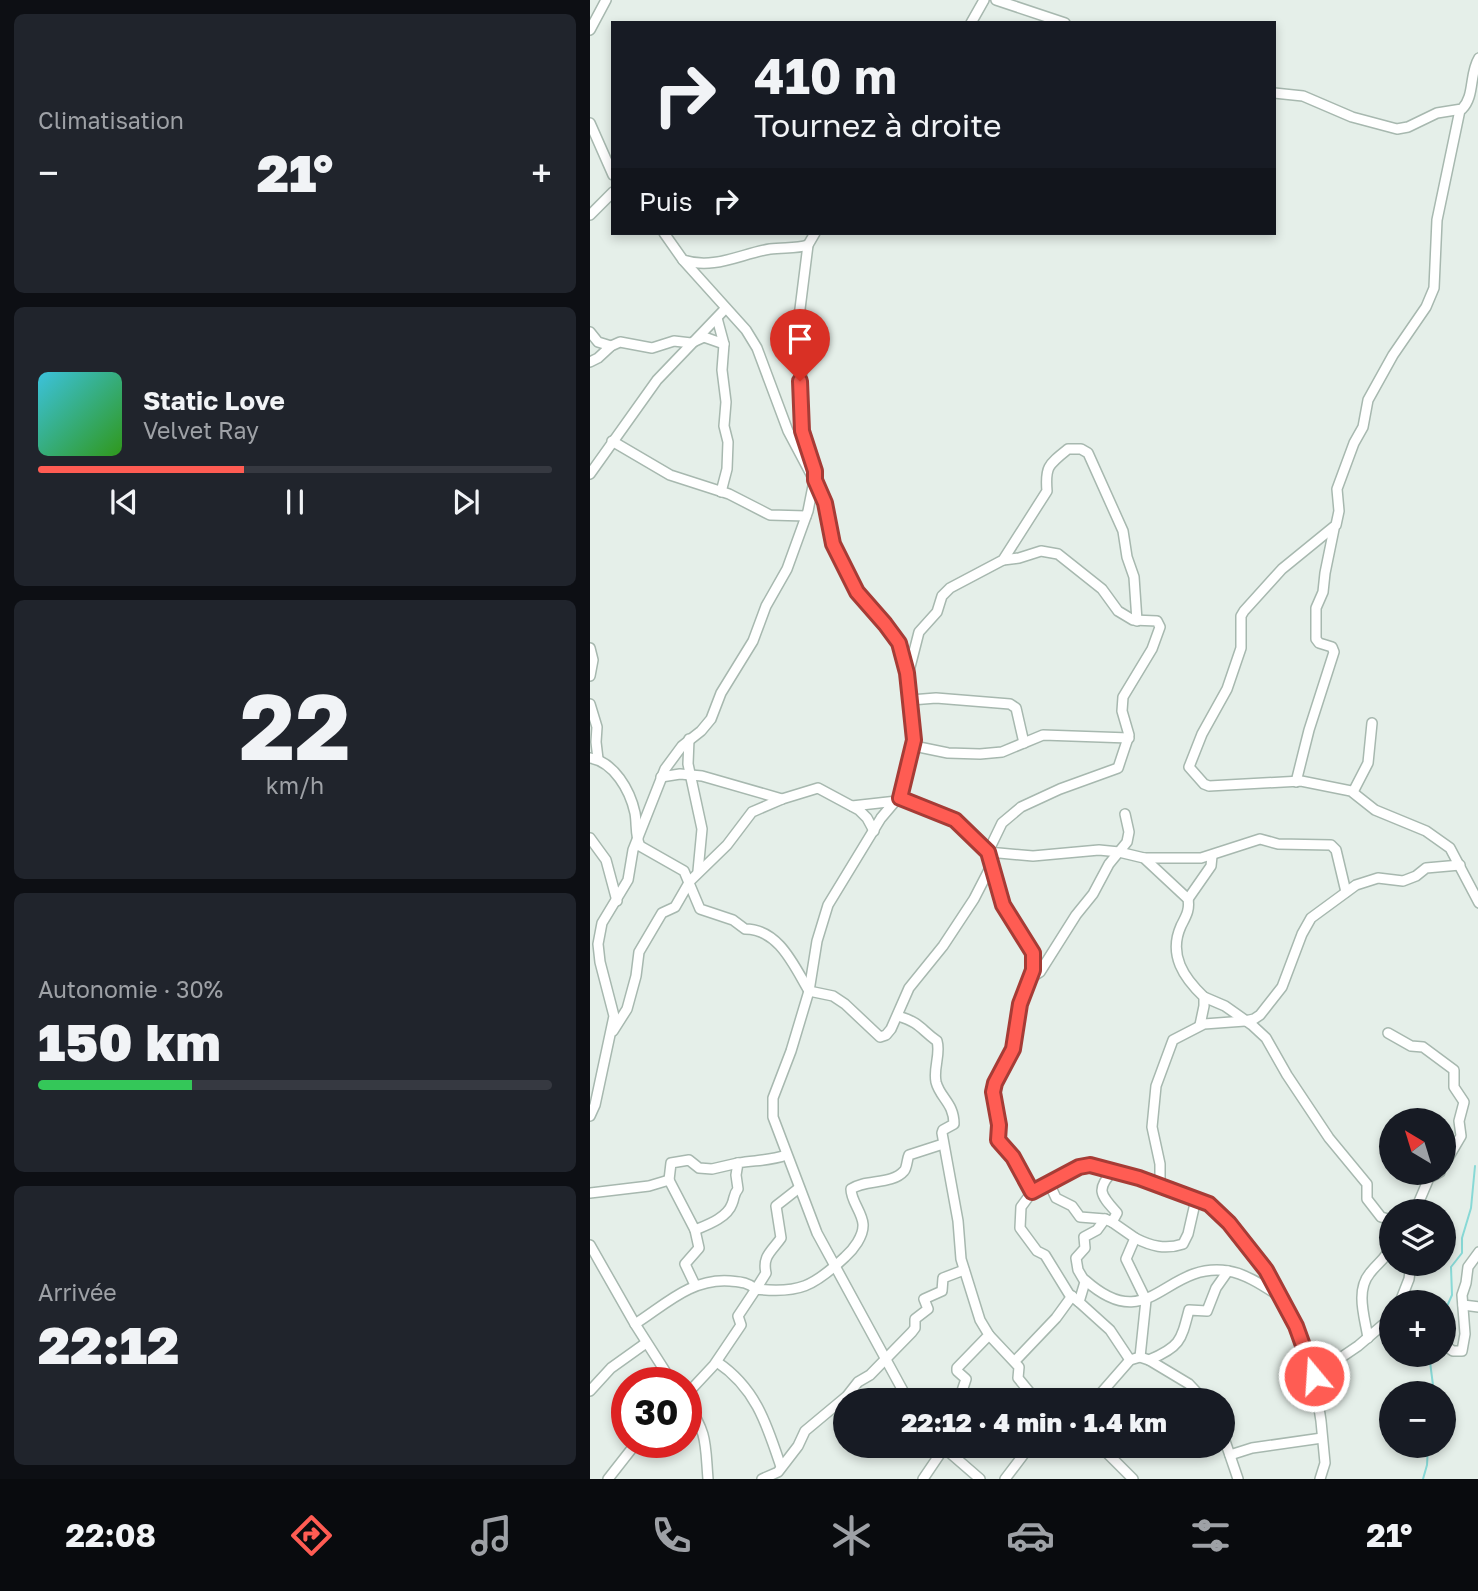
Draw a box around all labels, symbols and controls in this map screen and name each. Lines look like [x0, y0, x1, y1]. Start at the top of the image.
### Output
text: 410 m [754, 46, 897, 105]
icon: right [639, 49, 730, 140]
text: Climatisation [38, 106, 184, 134]
text: Tournez à droite [754, 106, 1002, 144]
text: 21° [257, 141, 333, 203]
text: − [38, 150, 59, 195]
text: + [531, 150, 552, 195]
icon: right [707, 182, 745, 220]
text: Puis [639, 186, 693, 217]
pin [770, 309, 830, 381]
icon: arrive [781, 320, 819, 358]
text: Static Love [143, 385, 285, 416]
text: Velvet Ray [143, 416, 259, 444]
icon: previous [105, 483, 143, 521]
icon: pause [276, 483, 314, 521]
icon: next [447, 483, 485, 521]
text: 22 [239, 671, 351, 780]
text: km/h [266, 771, 324, 799]
text: Autonomie · 30% [38, 975, 223, 1003]
text: 150 km [38, 1010, 221, 1072]
north arrow [1379, 1108, 1456, 1185]
map controls [1379, 1108, 1456, 1458]
button: layers [1379, 1199, 1456, 1276]
text: Arrivée [38, 1278, 117, 1306]
button: + [1379, 1290, 1456, 1367]
text: 22:12 [38, 1313, 179, 1375]
position arrow [1277, 1339, 1351, 1413]
speed limit sign: 30 [611, 1367, 702, 1458]
button: − [1379, 1381, 1456, 1458]
text: 22:12 · 4 min · 1.4 km [901, 1407, 1167, 1438]
icon: directions [287, 1511, 336, 1560]
icon: music [467, 1511, 516, 1560]
icon: phone [647, 1511, 696, 1560]
icon: climate [827, 1511, 876, 1560]
icon: car [1006, 1511, 1055, 1560]
icon: filters [1186, 1511, 1235, 1560]
text: 22:08 [65, 1516, 156, 1554]
text: 21° [1366, 1516, 1412, 1554]

